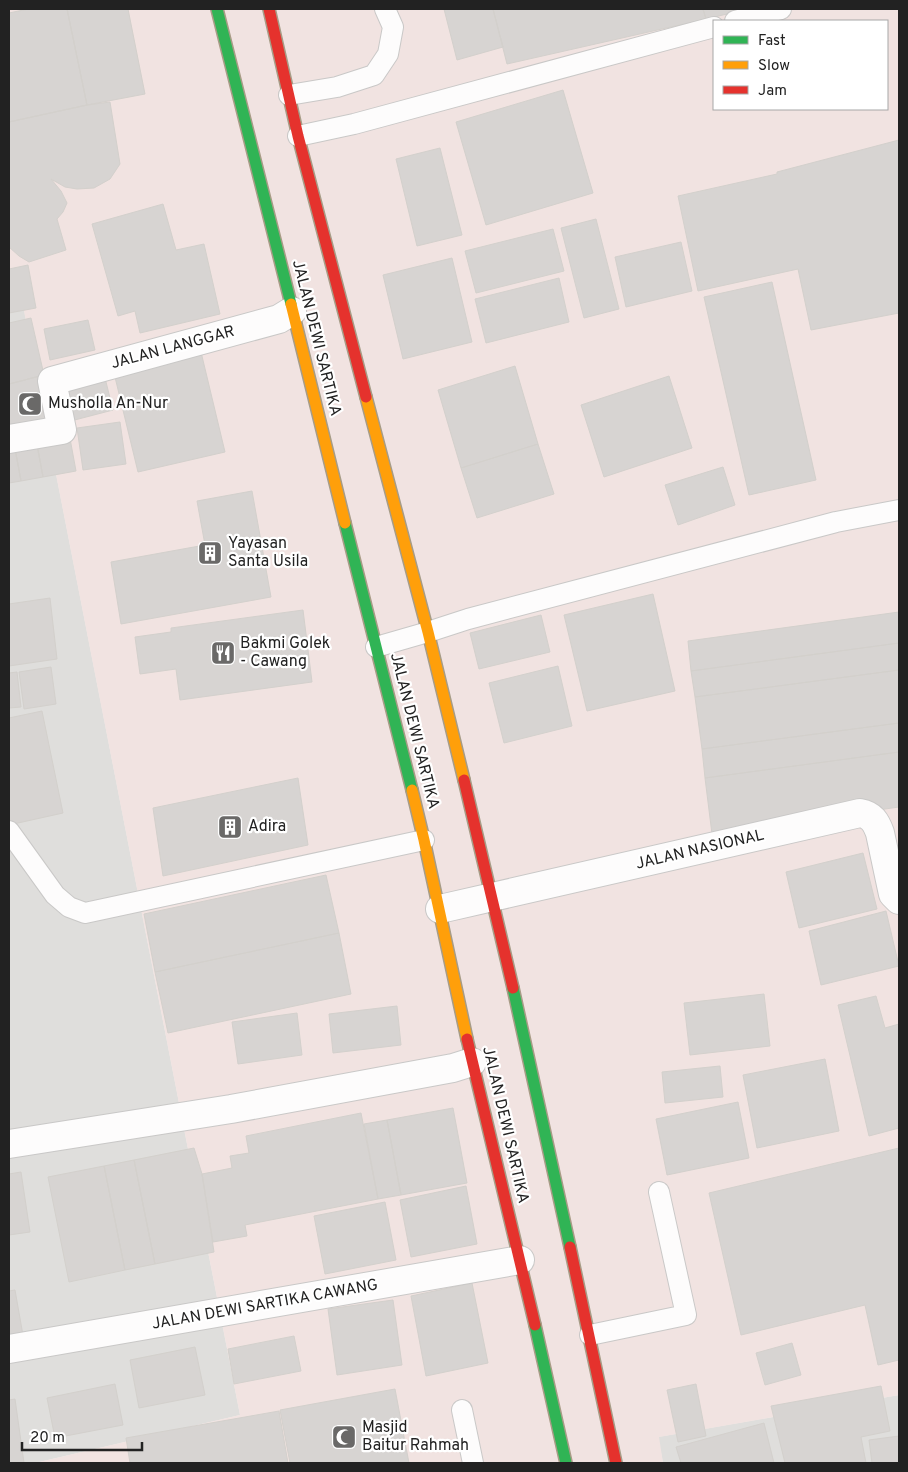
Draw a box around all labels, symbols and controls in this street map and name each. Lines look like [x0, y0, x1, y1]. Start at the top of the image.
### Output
legend [713, 20, 888, 110]
text: Fast [758, 32, 786, 51]
text: Slow [758, 57, 790, 76]
text: Jam [758, 82, 787, 101]
street label: JALAN DEWI SARTIKA [287, 258, 345, 418]
street label: JALAN LANGGAR [109, 322, 237, 374]
mosque icon: Musholla An-Nur [17, 391, 43, 417]
place label: Musholla An-Nur [48, 394, 168, 414]
place label: Yayasan Santa Usila [228, 534, 308, 572]
building icon: Yayasan Santa Usila [197, 540, 223, 566]
place label: Bakmi Golek - Cawang [240, 634, 330, 672]
restaurant icon: Bakmi Golek - Cawang [210, 640, 236, 666]
street label: JALAN DEWI SARTIKA [385, 651, 443, 811]
building icon: Adira [217, 814, 243, 840]
place label: Adira [248, 817, 286, 837]
street label: JALAN NASIONAL [634, 825, 766, 875]
street label: JALAN DEWI SARTIKA [477, 1045, 533, 1206]
street label: JALAN DEWI SARTIKA CAWANG [150, 1275, 380, 1335]
place label: Masjid Baitur Rahmah [362, 1418, 469, 1456]
scale bar [22, 1420, 142, 1452]
mosque icon: Masjid Baitur Rahmah [331, 1424, 357, 1450]
text: 20 m [30, 1429, 65, 1448]

